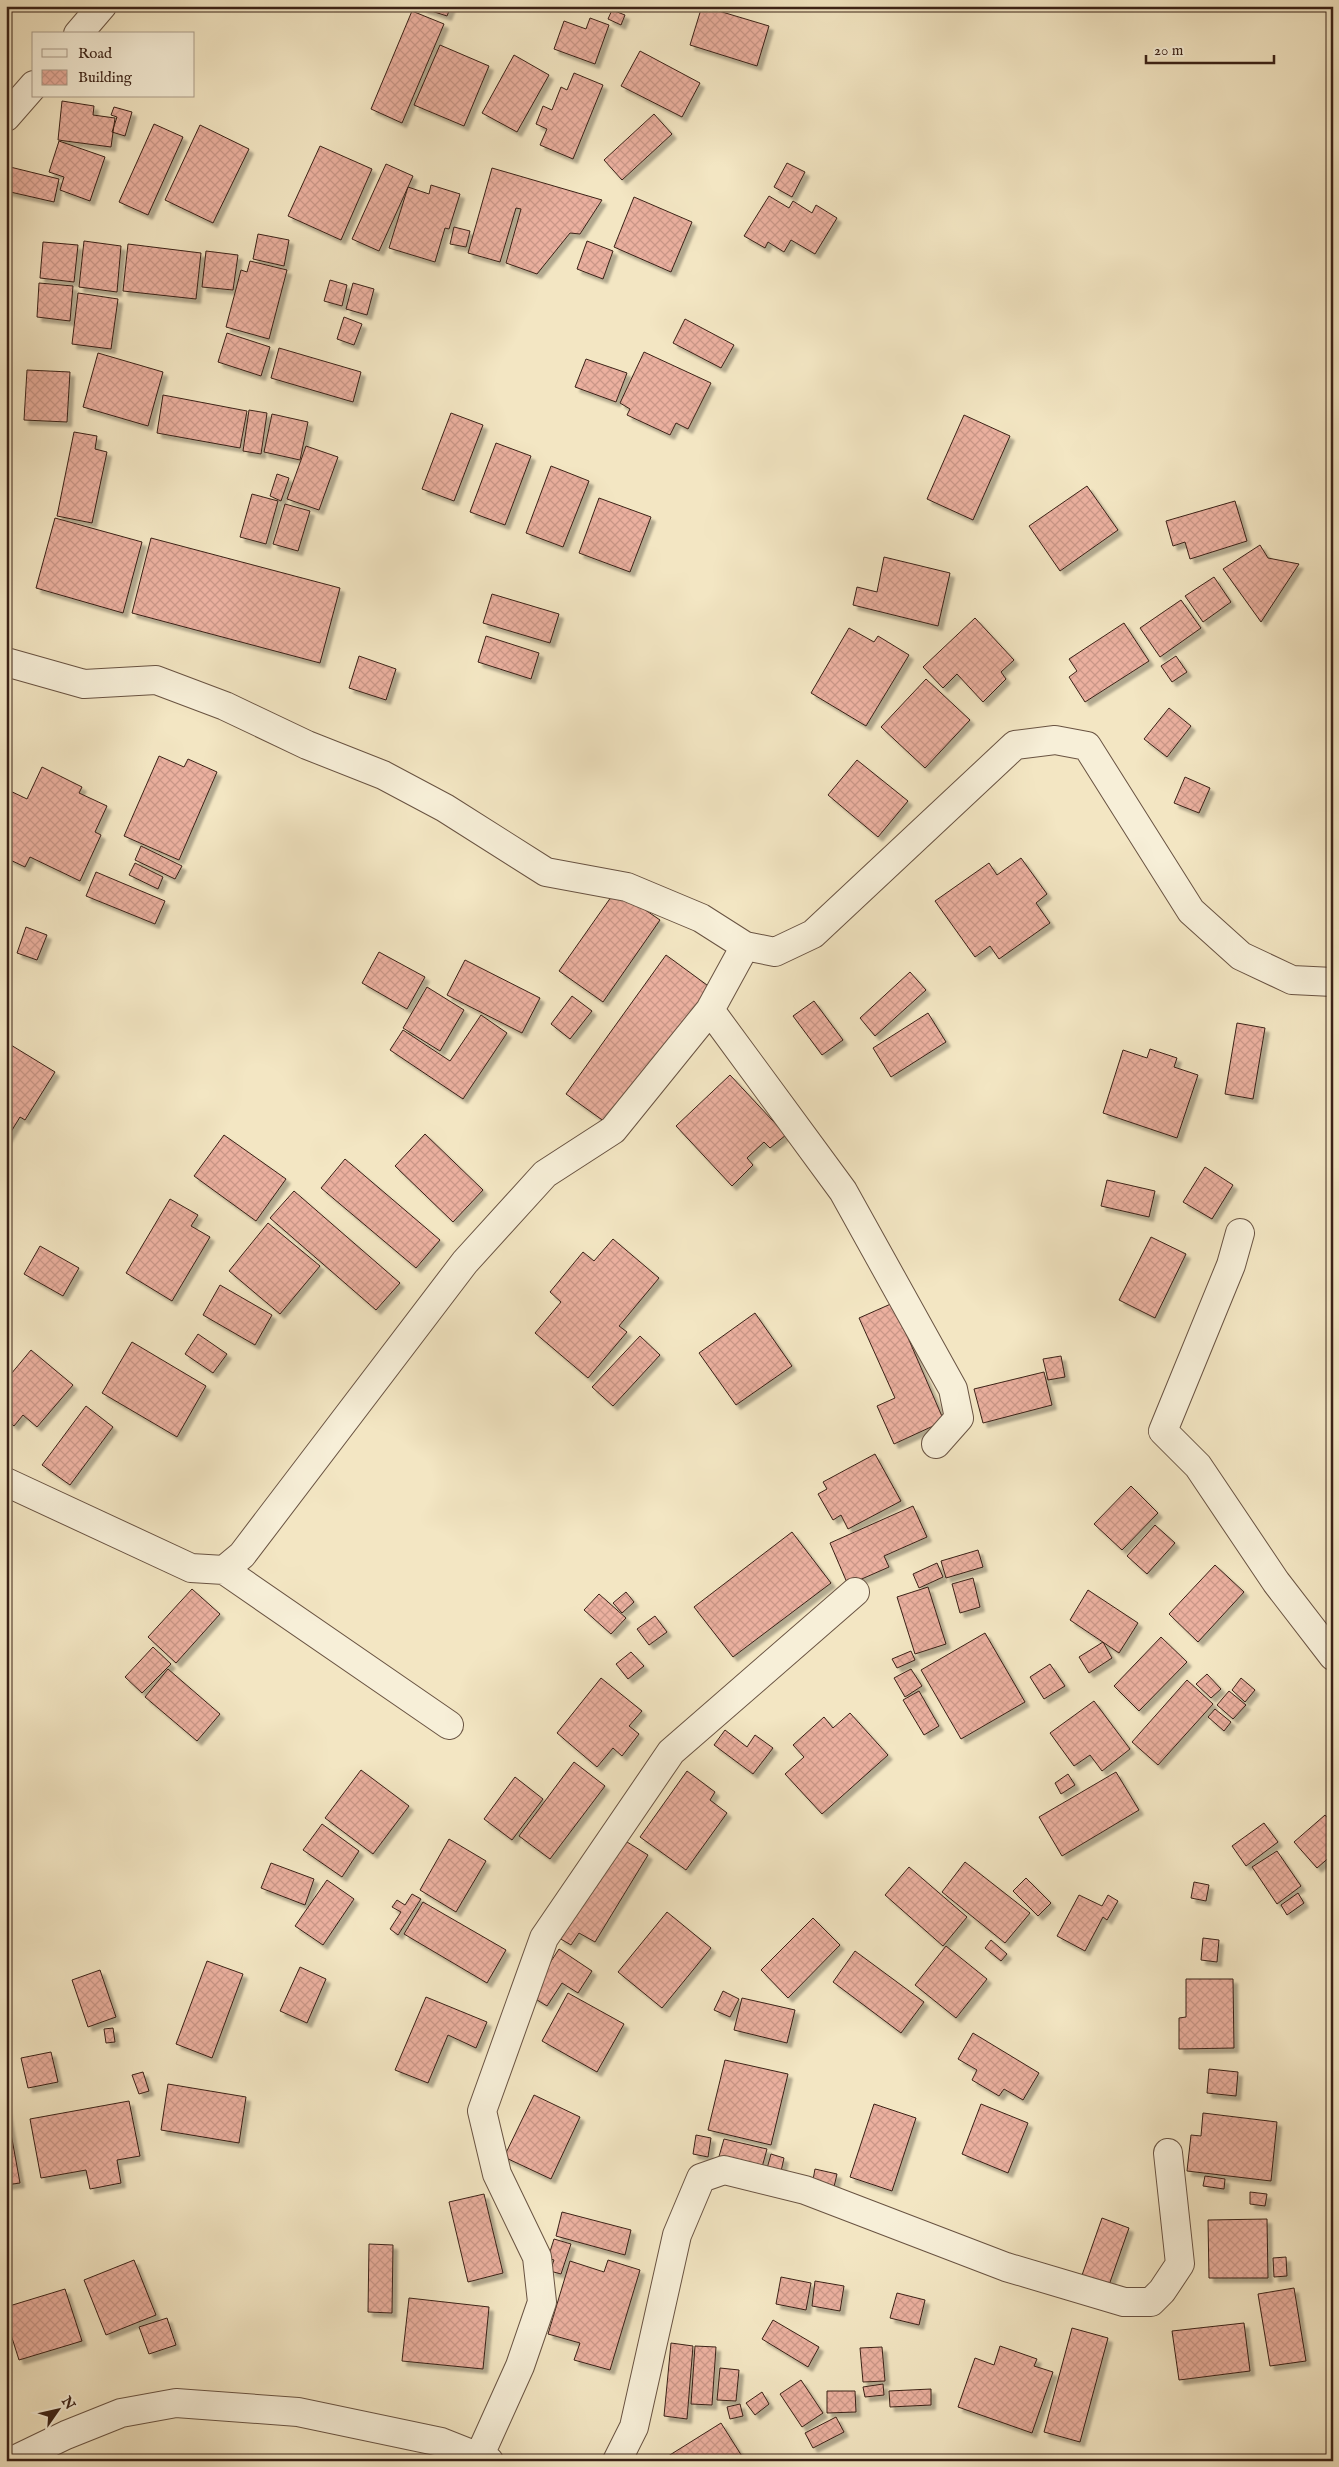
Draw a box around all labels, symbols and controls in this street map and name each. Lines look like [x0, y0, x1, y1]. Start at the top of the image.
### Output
legend [32, 32, 195, 98]
scale bar [1146, 32, 1274, 64]
text: 20 m [1154, 41, 1184, 60]
text: Road [78, 44, 113, 63]
text: Building [78, 68, 133, 87]
north arrow [32, 2384, 82, 2434]
text: N [57, 2392, 79, 2413]

